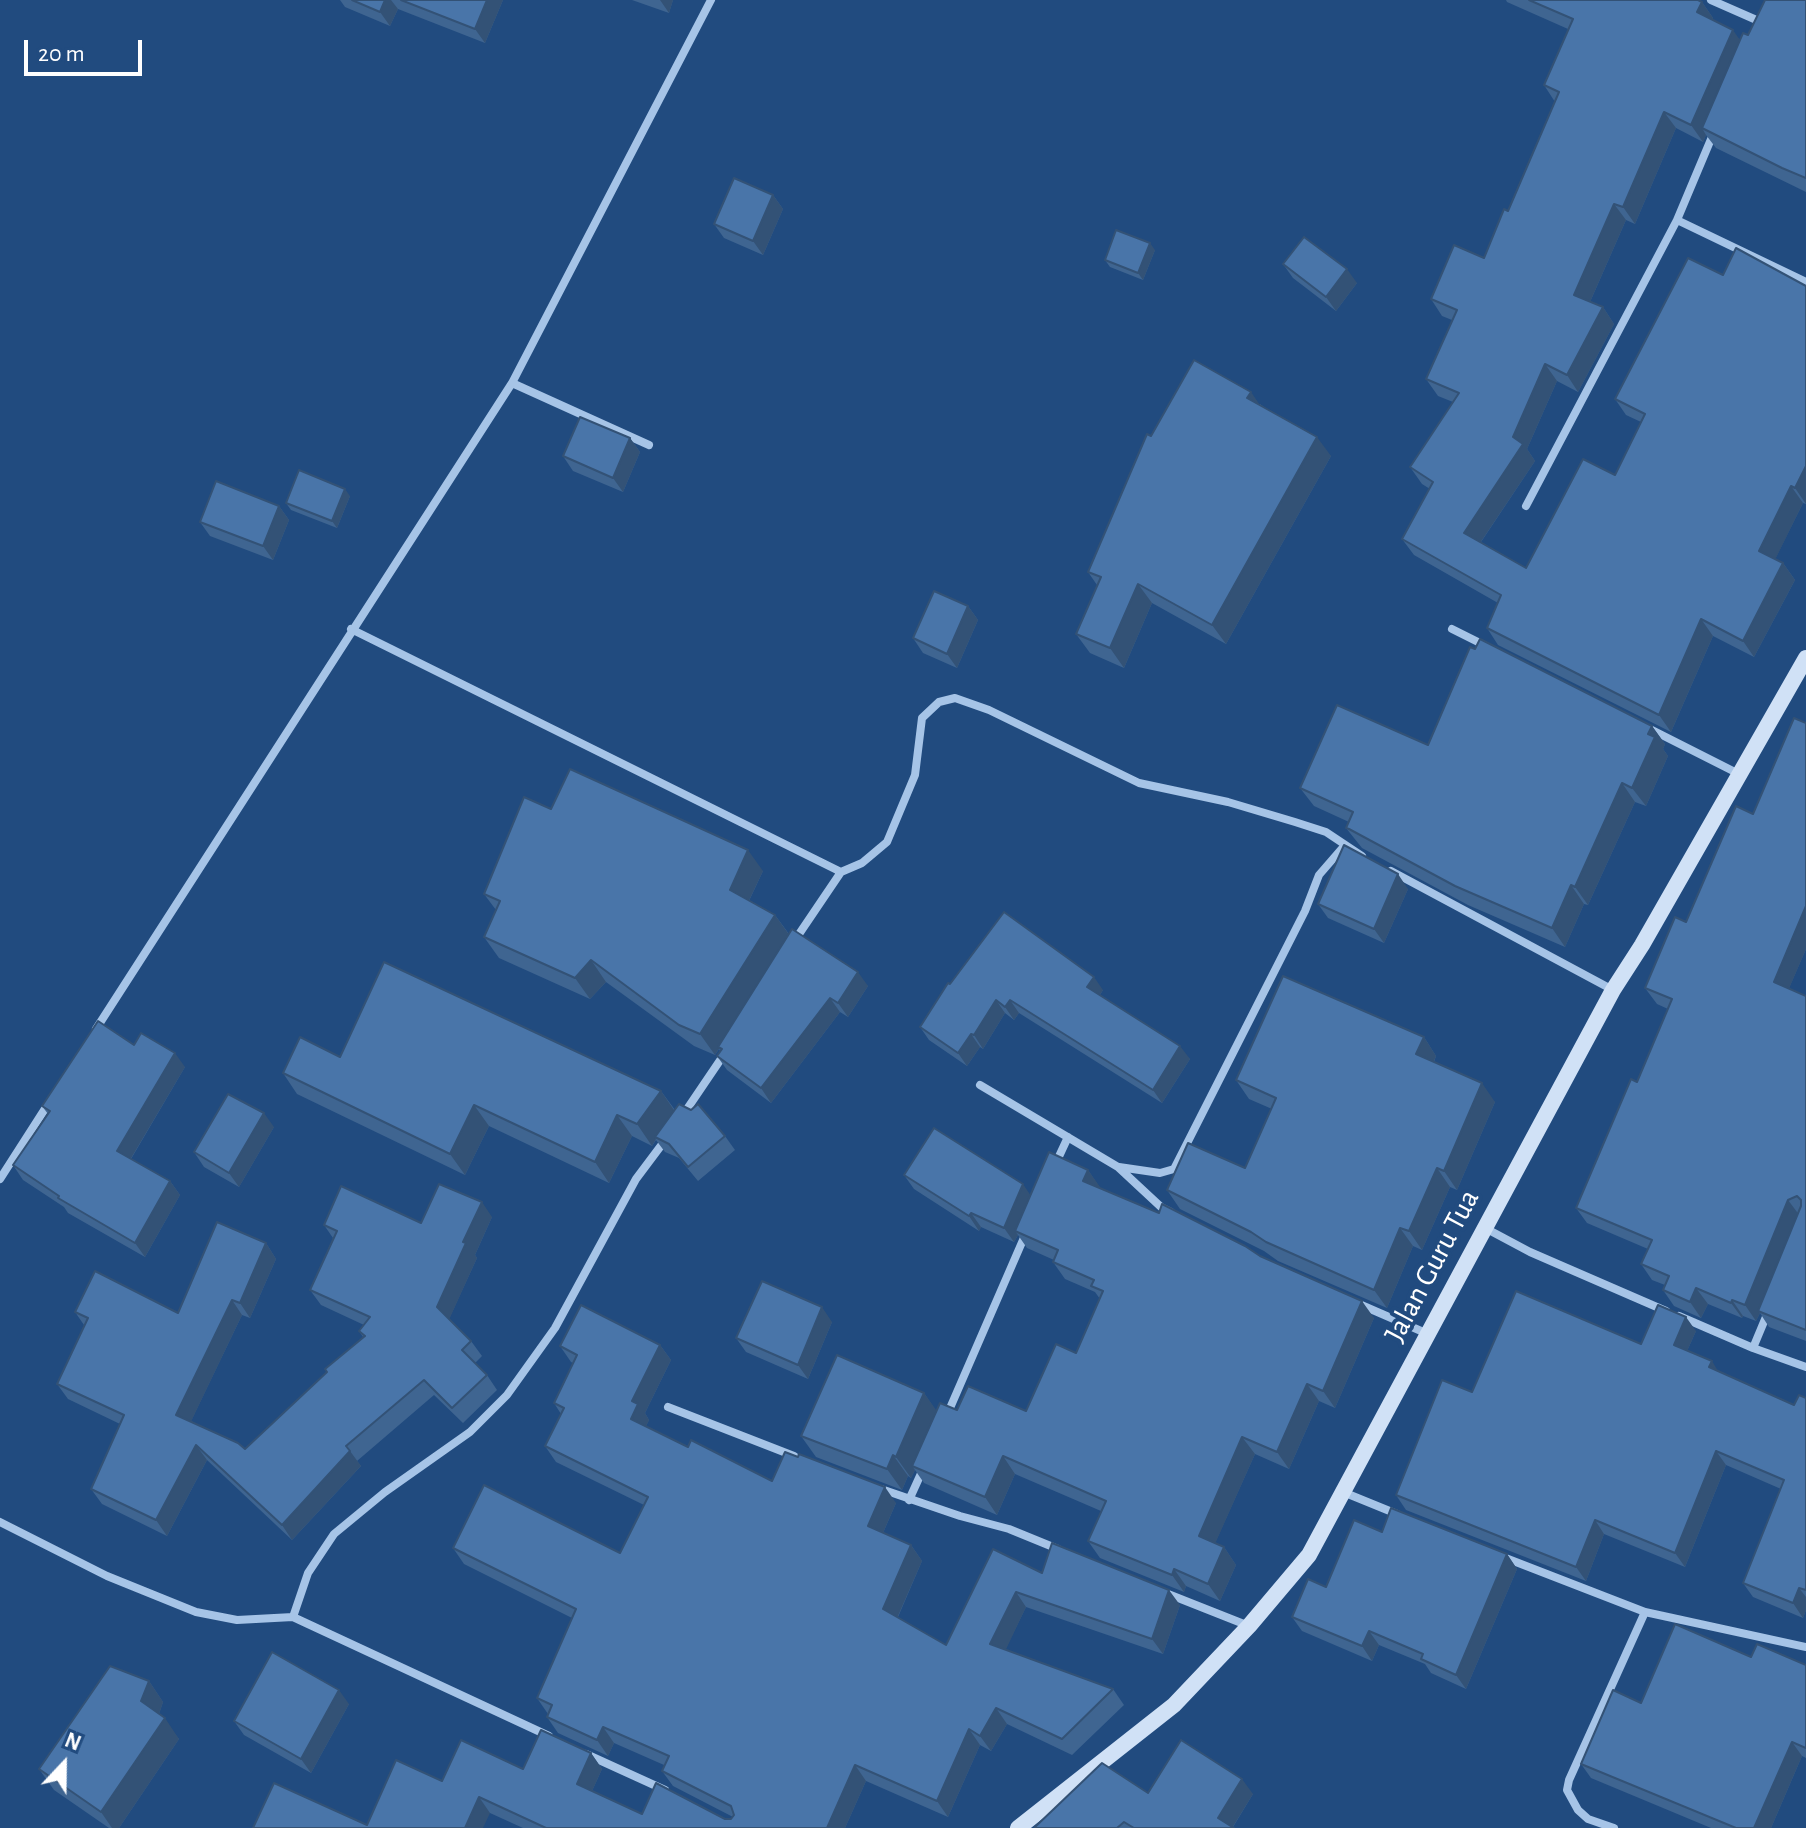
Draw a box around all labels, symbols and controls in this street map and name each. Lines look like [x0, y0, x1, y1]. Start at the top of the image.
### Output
scale bar [28, 24, 146, 74]
text: 20 m [38, 42, 85, 66]
street label: Jalan Guru Tua [1377, 1183, 1487, 1349]
north arrow [24, 1724, 104, 1804]
text: N [62, 1729, 84, 1755]

